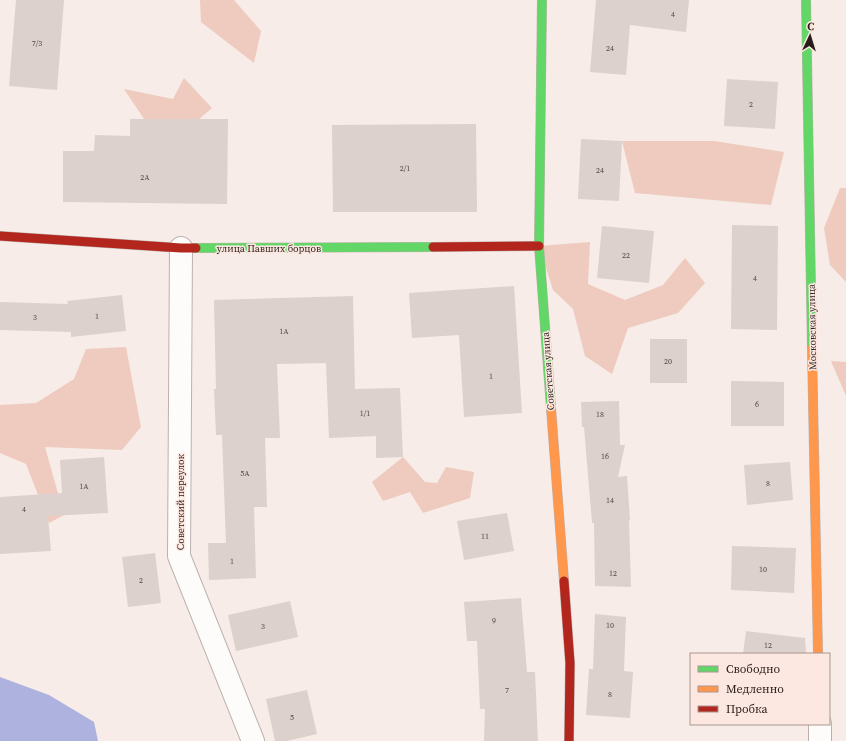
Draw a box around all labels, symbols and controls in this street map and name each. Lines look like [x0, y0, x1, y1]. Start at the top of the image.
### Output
house number: 4 [671, 9, 675, 20]
north arrow [790, 16, 830, 56]
text: С [807, 19, 815, 34]
house number: 7/3 [32, 38, 42, 49]
house number: 24 [606, 43, 614, 54]
house number: 2 [749, 99, 753, 110]
house number: 2/1 [400, 163, 410, 174]
house number: 24 [596, 165, 604, 176]
house number: 2А [140, 172, 150, 183]
street label: улица Павших борцов [217, 242, 321, 255]
house number: 22 [622, 250, 630, 261]
house number: 4 [753, 273, 757, 284]
street label: Московская улица [805, 283, 819, 370]
house number: 1 [95, 311, 99, 322]
house number: 3 [33, 312, 37, 323]
house number: 1А [279, 326, 289, 337]
street label: Советская улица [539, 330, 557, 411]
house number: 20 [664, 356, 672, 367]
house number: 1 [489, 371, 493, 382]
house number: 6 [755, 399, 759, 410]
house number: 1/1 [360, 408, 370, 419]
house number: 18 [596, 409, 604, 420]
house number: 16 [601, 451, 609, 462]
street label: Советский переулок [174, 453, 187, 550]
house number: 5А [240, 468, 250, 479]
house number: 8 [766, 478, 770, 489]
house number: 1А [79, 481, 89, 492]
house number: 14 [606, 495, 614, 506]
house number: 4 [22, 504, 26, 515]
house number: 11 [481, 531, 489, 542]
house number: 1 [230, 556, 234, 567]
house number: 10 [759, 564, 767, 575]
house number: 12 [609, 568, 617, 579]
house number: 2 [139, 575, 143, 586]
house number: 9 [492, 615, 496, 626]
house number: 10 [606, 620, 614, 631]
house number: 3 [261, 621, 265, 632]
house number: 12 [764, 640, 772, 651]
legend [690, 653, 830, 725]
text: Свободно [726, 661, 781, 677]
text: Медленно [726, 681, 784, 697]
house number: 7 [505, 685, 509, 696]
house number: 8 [608, 689, 612, 700]
text: Пробка [726, 701, 769, 717]
house number: 5 [290, 712, 294, 723]

